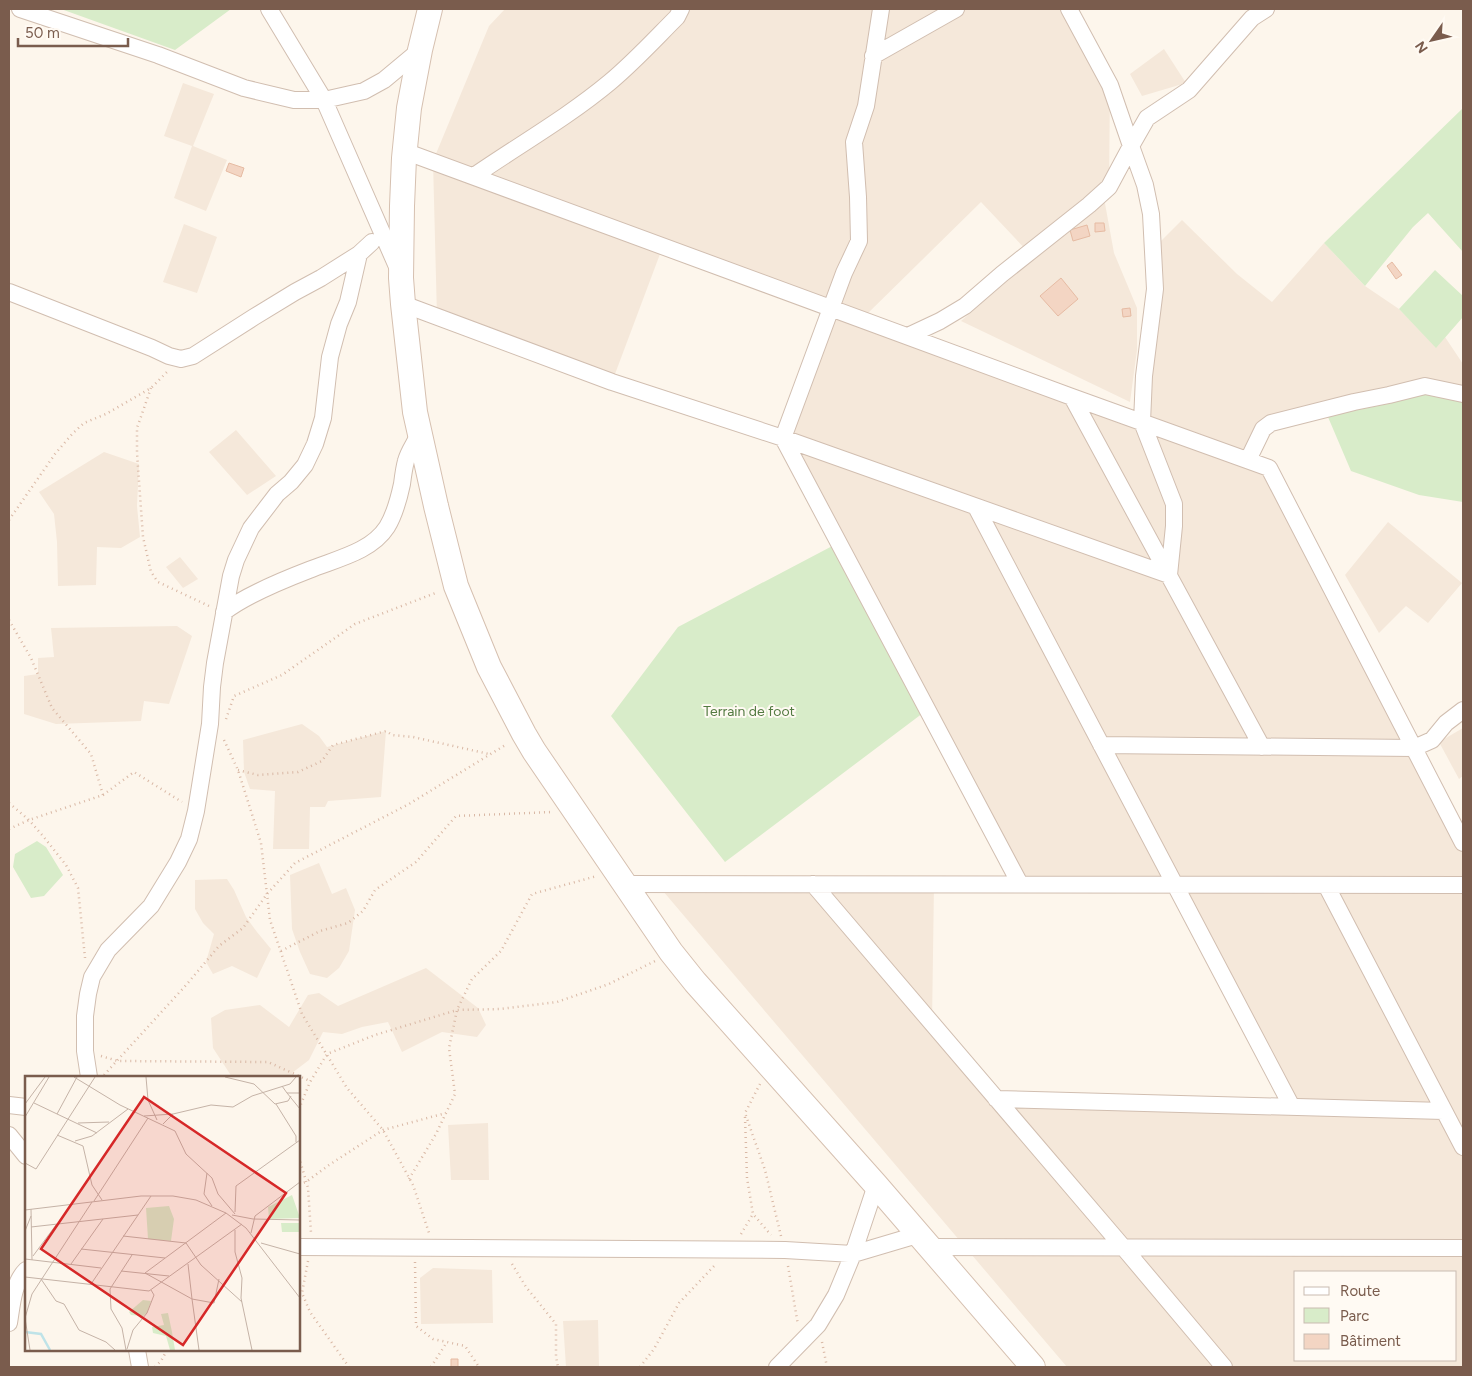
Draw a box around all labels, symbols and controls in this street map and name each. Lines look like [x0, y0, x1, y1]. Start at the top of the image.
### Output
scale bar [18, 15, 128, 47]
north arrow [1407, 15, 1457, 65]
text: 50 m [25, 24, 60, 42]
text: N [1412, 38, 1432, 56]
park label: Terrain de foot [703, 703, 795, 720]
inset map [25, 1076, 300, 1351]
legend [1294, 1271, 1457, 1361]
text: Route [1340, 1282, 1380, 1300]
text: Parc [1340, 1307, 1369, 1325]
text: Bâtiment [1340, 1332, 1401, 1350]

